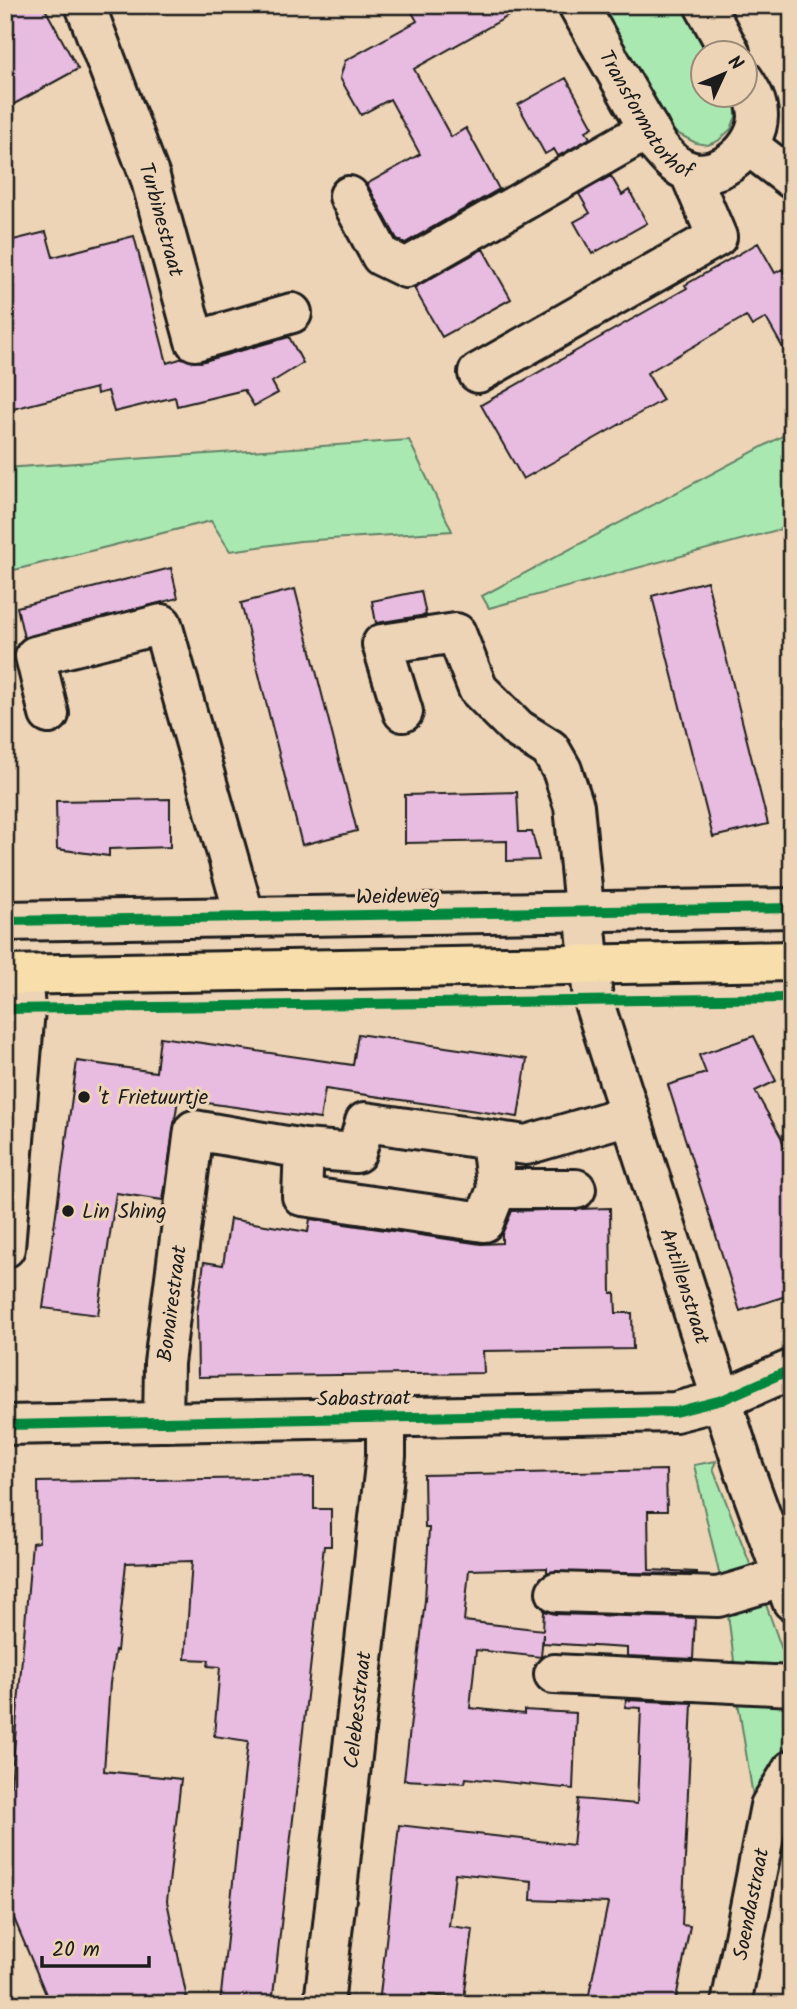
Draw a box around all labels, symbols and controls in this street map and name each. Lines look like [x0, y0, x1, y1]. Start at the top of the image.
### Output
north arrow [688, 38, 758, 108]
street label: Transformatorhof [589, 44, 699, 190]
text: N [720, 49, 750, 78]
street label: Turbinestraat [128, 158, 192, 282]
street label: Weideweg [356, 880, 440, 915]
place label: 't Frietuurtje [98, 1082, 209, 1115]
marker: 't Frietuurtje [76, 1089, 92, 1105]
place label: Lin Shing [82, 1196, 167, 1229]
marker: Lin Shing [60, 1203, 76, 1219]
street label: Antillenstraat [650, 1224, 718, 1349]
street label: Bonairestraat [149, 1243, 197, 1364]
street label: Sabastraat [317, 1382, 412, 1417]
street label: Celebesstraat [336, 1649, 382, 1771]
street label: Soendastraat [725, 1844, 780, 1963]
scale bar [42, 1925, 149, 1969]
text: 20 m [52, 1934, 100, 1967]

